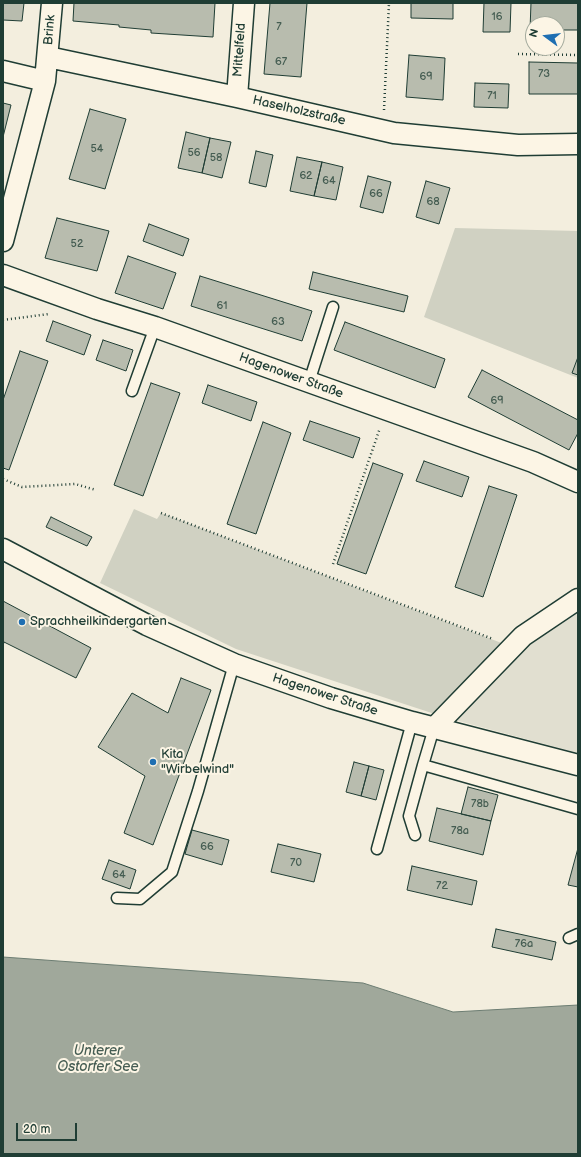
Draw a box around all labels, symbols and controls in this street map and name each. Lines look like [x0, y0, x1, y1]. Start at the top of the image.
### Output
house number: 16 [492, 10, 502, 24]
street label: Brink [41, 14, 59, 46]
north arrow [525, 16, 565, 56]
house number: 7 [276, 20, 282, 34]
street label: Mittelfeld [230, 23, 250, 77]
text: N [527, 27, 541, 39]
house number: 67 [275, 55, 287, 69]
house number: 73 [538, 67, 550, 81]
house number: 69 [419, 70, 433, 84]
house number: 71 [487, 89, 497, 103]
street label: Haselholzstraße [251, 93, 347, 129]
house number: 54 [90, 142, 104, 156]
house number: 56 [187, 146, 201, 160]
house number: 58 [210, 151, 222, 165]
house number: 62 [299, 169, 313, 183]
house number: 64 [322, 174, 336, 188]
house number: 66 [369, 187, 383, 201]
house number: 68 [426, 195, 440, 209]
house number: 52 [71, 237, 83, 251]
house number: 61 [217, 299, 227, 313]
house number: 63 [271, 315, 285, 329]
street label: Hagenower Straße [237, 350, 345, 402]
house number: 69 [490, 394, 504, 408]
place label: Sprachheilkindergarten [30, 614, 167, 630]
marker: Sprachheilkindergarten [17, 617, 27, 627]
street label: Hagenower Straße [270, 671, 380, 719]
place label: Kita "Wirbelwind" [161, 747, 234, 778]
marker: Kita "Wirbelwind" [148, 757, 158, 767]
house number: 78b [471, 797, 489, 811]
house number: 78a [451, 824, 469, 838]
house number: 66 [200, 840, 214, 854]
house number: 70 [290, 856, 302, 870]
house number: 64 [112, 868, 126, 882]
house number: 72 [436, 879, 448, 893]
house number: 76a [515, 937, 533, 951]
water label: Unterer Ostorfer See [57, 1043, 139, 1076]
scale bar [18, 1115, 79, 1141]
text: 20 m [23, 1122, 50, 1137]

